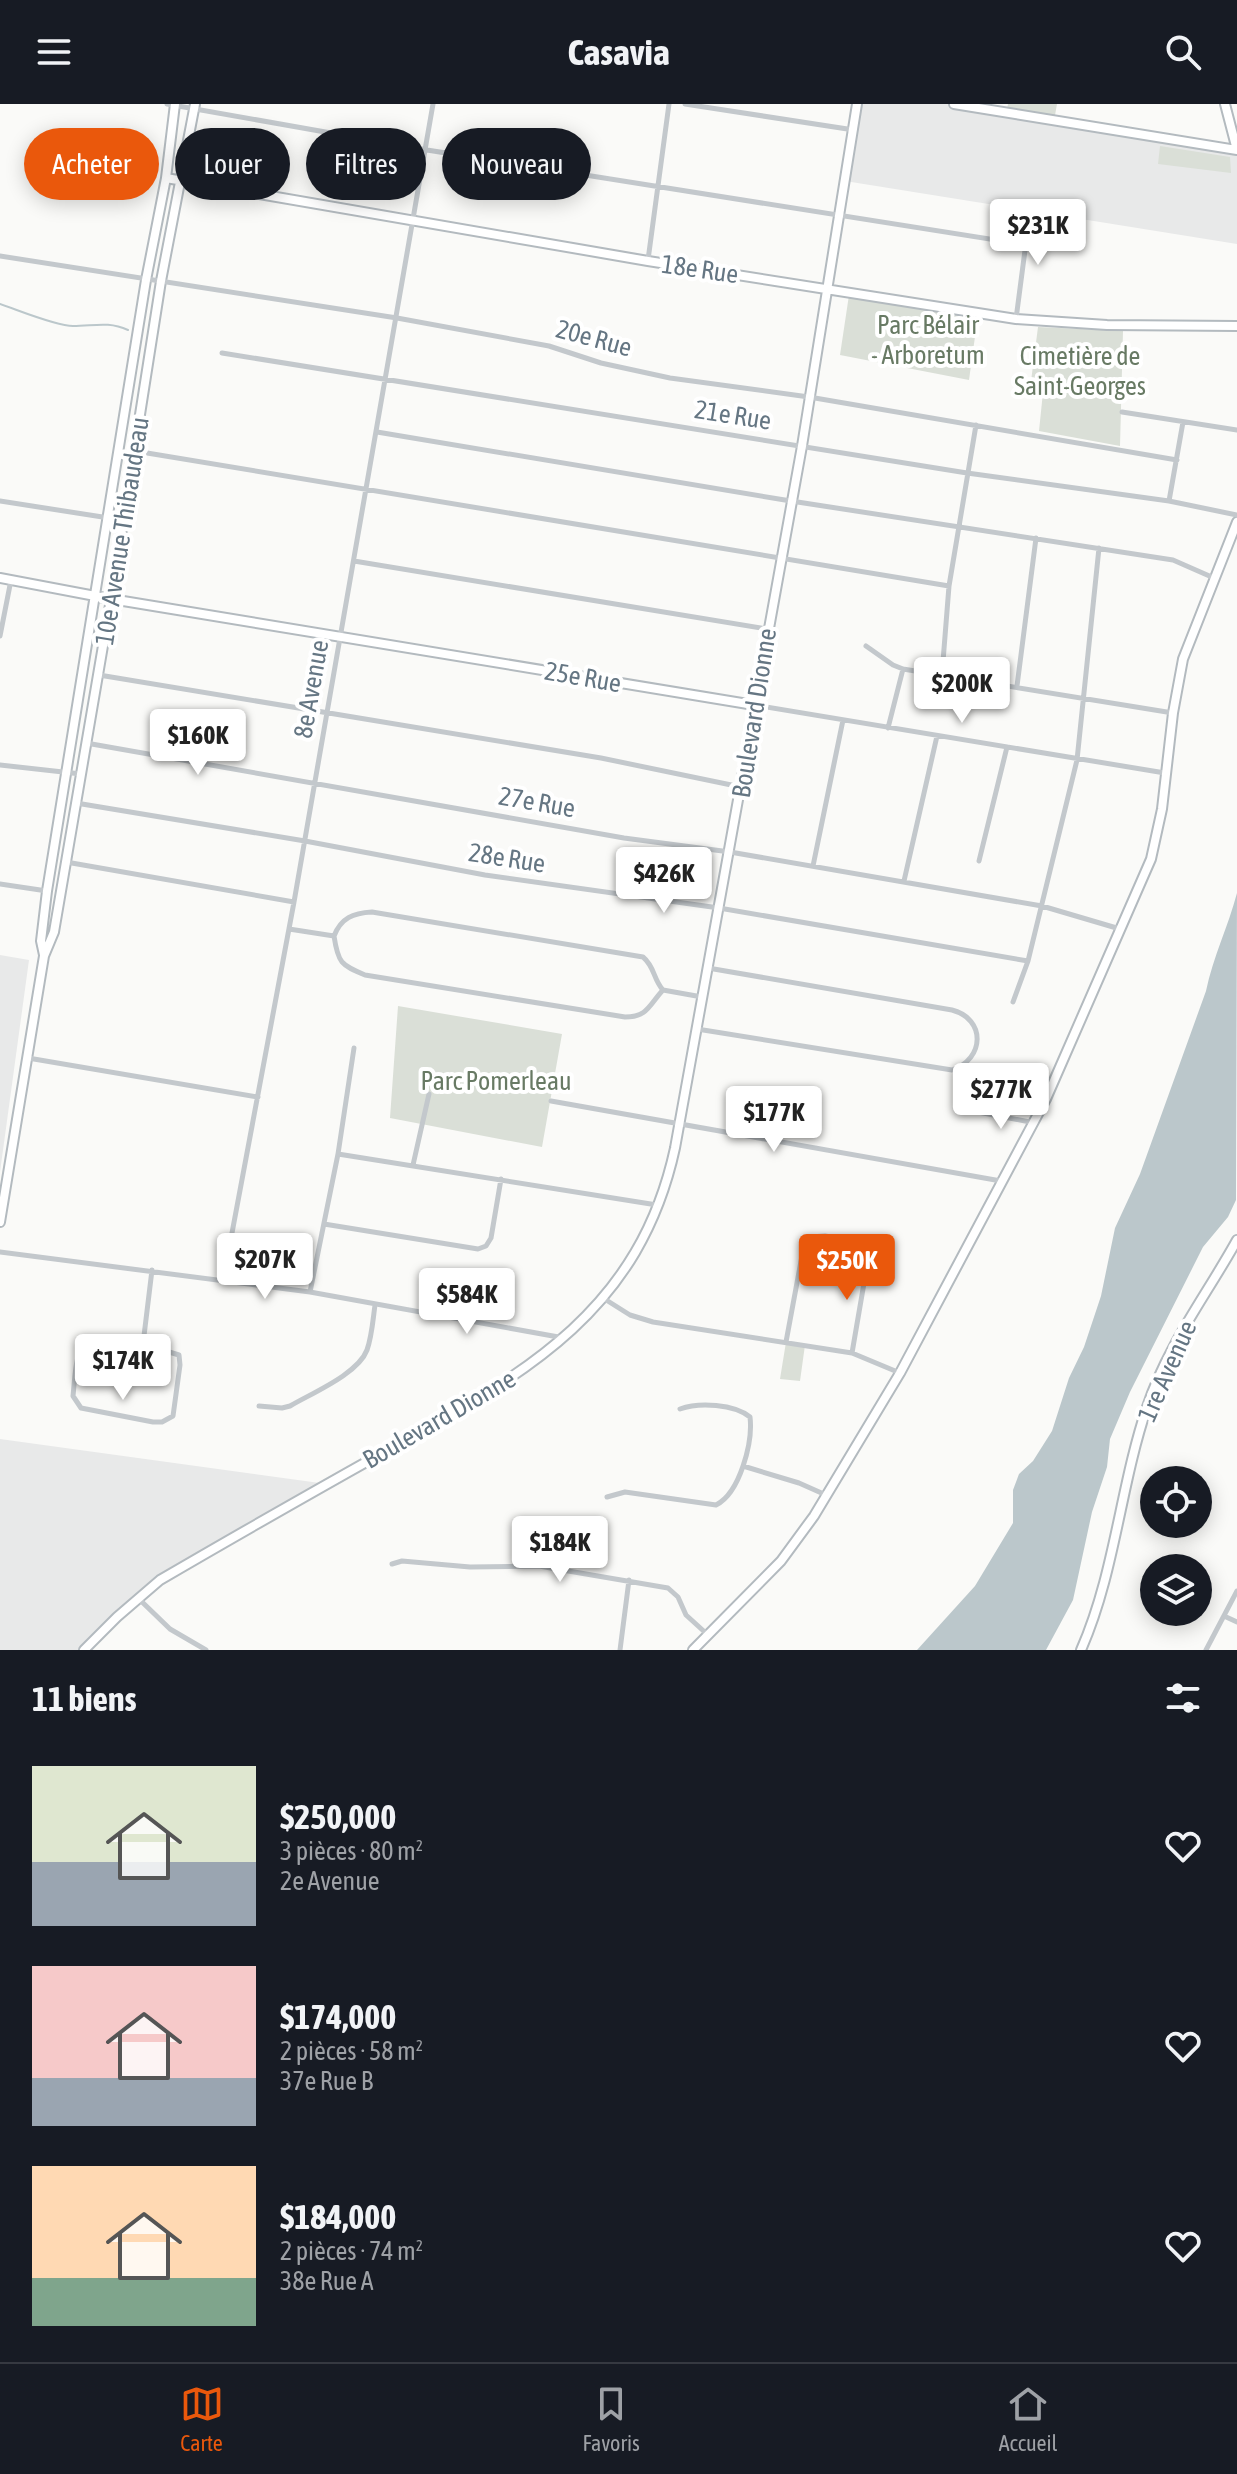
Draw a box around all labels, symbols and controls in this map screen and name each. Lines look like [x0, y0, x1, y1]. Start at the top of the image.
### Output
icon: menu [32, 30, 76, 74]
icon: search [1161, 30, 1205, 74]
text: Casavia [567, 31, 670, 73]
chip: Acheter [24, 128, 159, 200]
chip: Louer [175, 128, 290, 200]
chip: Filtres [306, 128, 426, 200]
chip: Nouveau [442, 128, 591, 200]
pin: $231K [982, 199, 1094, 267]
text: $231K [1008, 210, 1068, 240]
street label: 18e Rue [660, 249, 740, 289]
park label: Parc Bélair - Arboretum [871, 310, 985, 370]
street label: 20e Rue [553, 314, 635, 362]
park label: Cimetière de Saint-Georges [1014, 341, 1146, 401]
street label: 21e Rue [693, 394, 773, 436]
street label: 10e Avenue Thibaudeau [89, 415, 155, 647]
street label: Boulevard Dionne [726, 626, 782, 800]
street label: 8e Avenue [288, 637, 334, 741]
street label: 25e Rue [542, 656, 624, 698]
pin: $200K [906, 657, 1018, 725]
text: $200K [932, 668, 992, 698]
pin: $160K [142, 709, 254, 777]
text: $160K [168, 720, 228, 750]
street label: 27e Rue [496, 781, 578, 823]
street label: 28e Rue [467, 837, 547, 879]
pin: $426K [608, 847, 720, 915]
text: $426K [634, 858, 694, 888]
pin: $277K [945, 1063, 1057, 1131]
park label: Parc Pomerleau [420, 1066, 572, 1096]
text: $277K [971, 1074, 1031, 1104]
pin: $177K [718, 1086, 830, 1154]
text: $177K [744, 1097, 804, 1127]
pin: $207K [209, 1233, 321, 1301]
pin: $250K [791, 1234, 903, 1302]
text: $207K [235, 1244, 295, 1274]
text: $250K [817, 1245, 877, 1275]
pin: $584K [411, 1268, 523, 1336]
text: $584K [437, 1279, 497, 1309]
street label: 1re Avenue [1131, 1316, 1203, 1426]
pin: $174K [67, 1334, 179, 1402]
text: $174K [93, 1345, 153, 1375]
street label: Boulevard Dionne [357, 1363, 521, 1475]
map controls [1140, 1466, 1212, 1626]
button: locate [1140, 1466, 1212, 1538]
pin: $184K [504, 1516, 616, 1584]
text: $184K [530, 1527, 590, 1557]
button: layers [1140, 1554, 1212, 1626]
icon: filters [1161, 1676, 1205, 1720]
text: 11 biens [32, 1679, 136, 1718]
text: $250,000 [280, 1797, 396, 1836]
icon: home [96, 1798, 192, 1894]
icon: heart [1161, 1824, 1205, 1868]
text: 3 pièces · 80 m² [280, 1836, 423, 1866]
text: 2e Avenue [280, 1866, 380, 1896]
text: $174,000 [280, 1997, 396, 2036]
icon: home [96, 1998, 192, 2094]
icon: heart [1161, 2024, 1205, 2068]
text: 2 pièces · 58 m² [280, 2036, 423, 2066]
text: 37e Rue B [280, 2066, 373, 2096]
text: $184,000 [280, 2197, 396, 2236]
icon: home [96, 2198, 192, 2294]
icon: heart [1161, 2224, 1205, 2268]
text: 2 pièces · 74 m² [280, 2236, 423, 2266]
text: 38e Rue A [280, 2266, 373, 2296]
tab: Carte [180, 2382, 224, 2456]
tab: Favoris [583, 2382, 640, 2456]
tab: Accueil [999, 2382, 1057, 2456]

